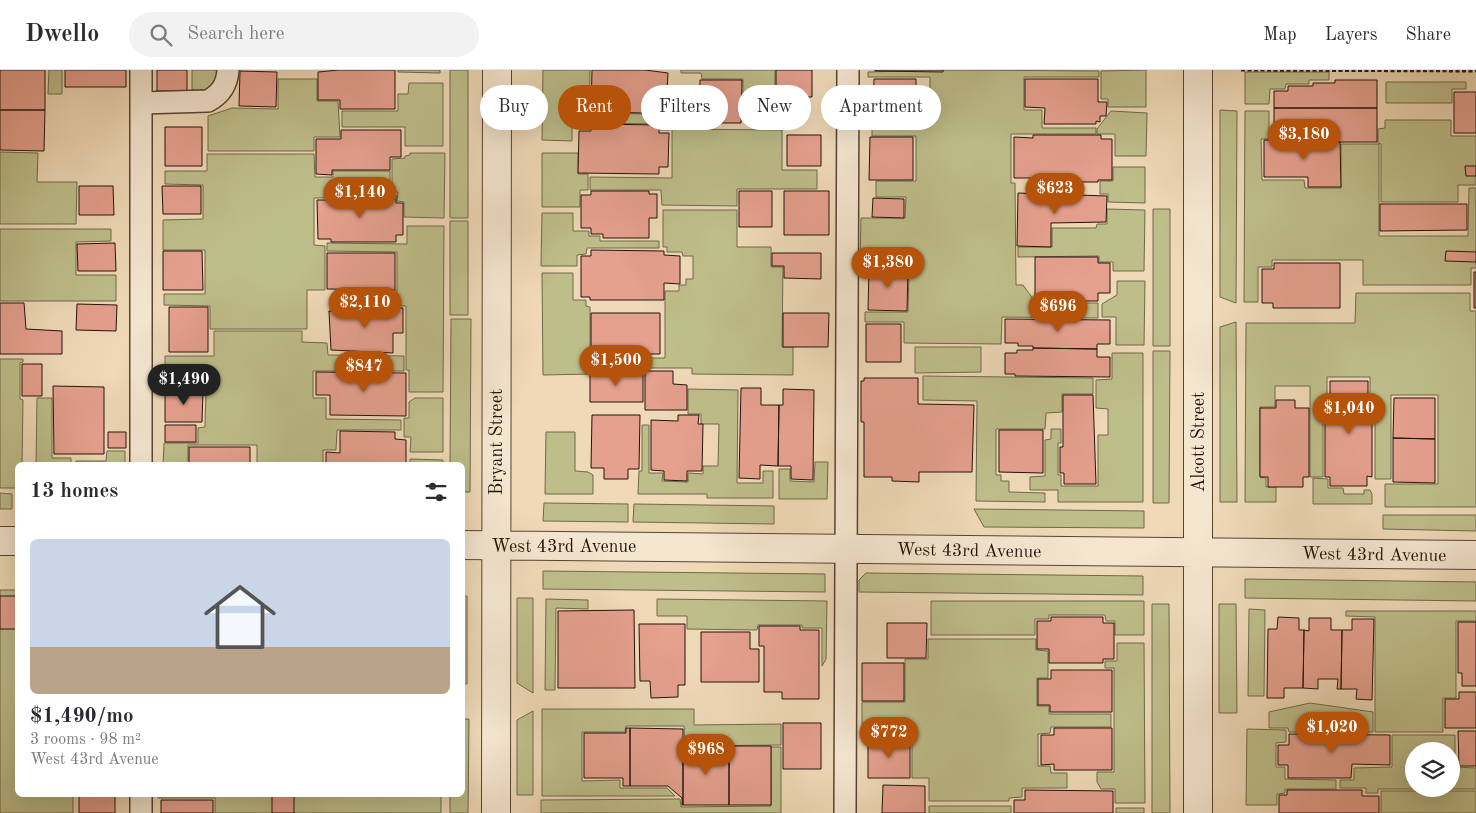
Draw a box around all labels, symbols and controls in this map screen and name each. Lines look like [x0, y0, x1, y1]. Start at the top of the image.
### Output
search box [129, 12, 479, 57]
icon: search [147, 21, 175, 49]
text: Dwello [25, 23, 99, 47]
text: Search here [187, 25, 285, 44]
text: Map [1263, 26, 1297, 44]
text: Layers [1325, 26, 1377, 44]
text: Share [1405, 26, 1451, 44]
chip: Buy [480, 85, 548, 130]
chip: Rent [558, 85, 631, 130]
chip: Filters [641, 85, 728, 130]
chip: New [738, 85, 811, 130]
chip: Apartment [821, 85, 941, 130]
pin: $3,180 [1263, 118, 1345, 161]
text: $3,180 [1279, 127, 1329, 143]
pin: $623 [1025, 172, 1085, 215]
pin: $1,140 [319, 176, 401, 219]
text: $623 [1036, 181, 1074, 197]
text: $1,140 [335, 185, 385, 201]
pin: $1,380 [847, 246, 929, 289]
text: $1,380 [863, 255, 913, 271]
pin: $2,110 [324, 286, 406, 329]
pin: $696 [1028, 290, 1088, 333]
text: $2,110 [340, 295, 390, 311]
text: $696 [1039, 299, 1077, 315]
pin: $1,500 [575, 344, 657, 387]
pin: $847 [334, 350, 394, 393]
text: $1,500 [591, 353, 641, 369]
text: $847 [345, 359, 383, 375]
pin: $1,490 [143, 364, 225, 406]
text: $1,490 [159, 372, 209, 388]
street label: Bryant Street [488, 389, 506, 495]
street label: Alcott Street [1190, 392, 1208, 492]
pin: $1,040 [1308, 392, 1390, 435]
text: $1,040 [1324, 401, 1374, 417]
icon: filters [422, 478, 450, 506]
text: 13 homes [30, 481, 118, 502]
street label: West 43rd Avenue [492, 538, 636, 556]
street label: West 43rd Avenue [896, 541, 1042, 561]
street label: West 43rd Avenue [1301, 545, 1447, 565]
icon: home [195, 572, 285, 662]
text: $1,490/mo [30, 706, 134, 727]
pin: $1,020 [1291, 712, 1373, 754]
pin: $772 [859, 716, 919, 759]
text: $1,020 [1307, 720, 1357, 736]
text: $772 [870, 725, 908, 741]
text: 3 rooms · 98 m² [30, 732, 141, 748]
pin: $968 [676, 734, 736, 776]
text: $968 [687, 742, 725, 758]
map controls [1405, 742, 1460, 797]
button: layers [1405, 742, 1460, 797]
text: West 43rd Avenue [30, 752, 159, 768]

